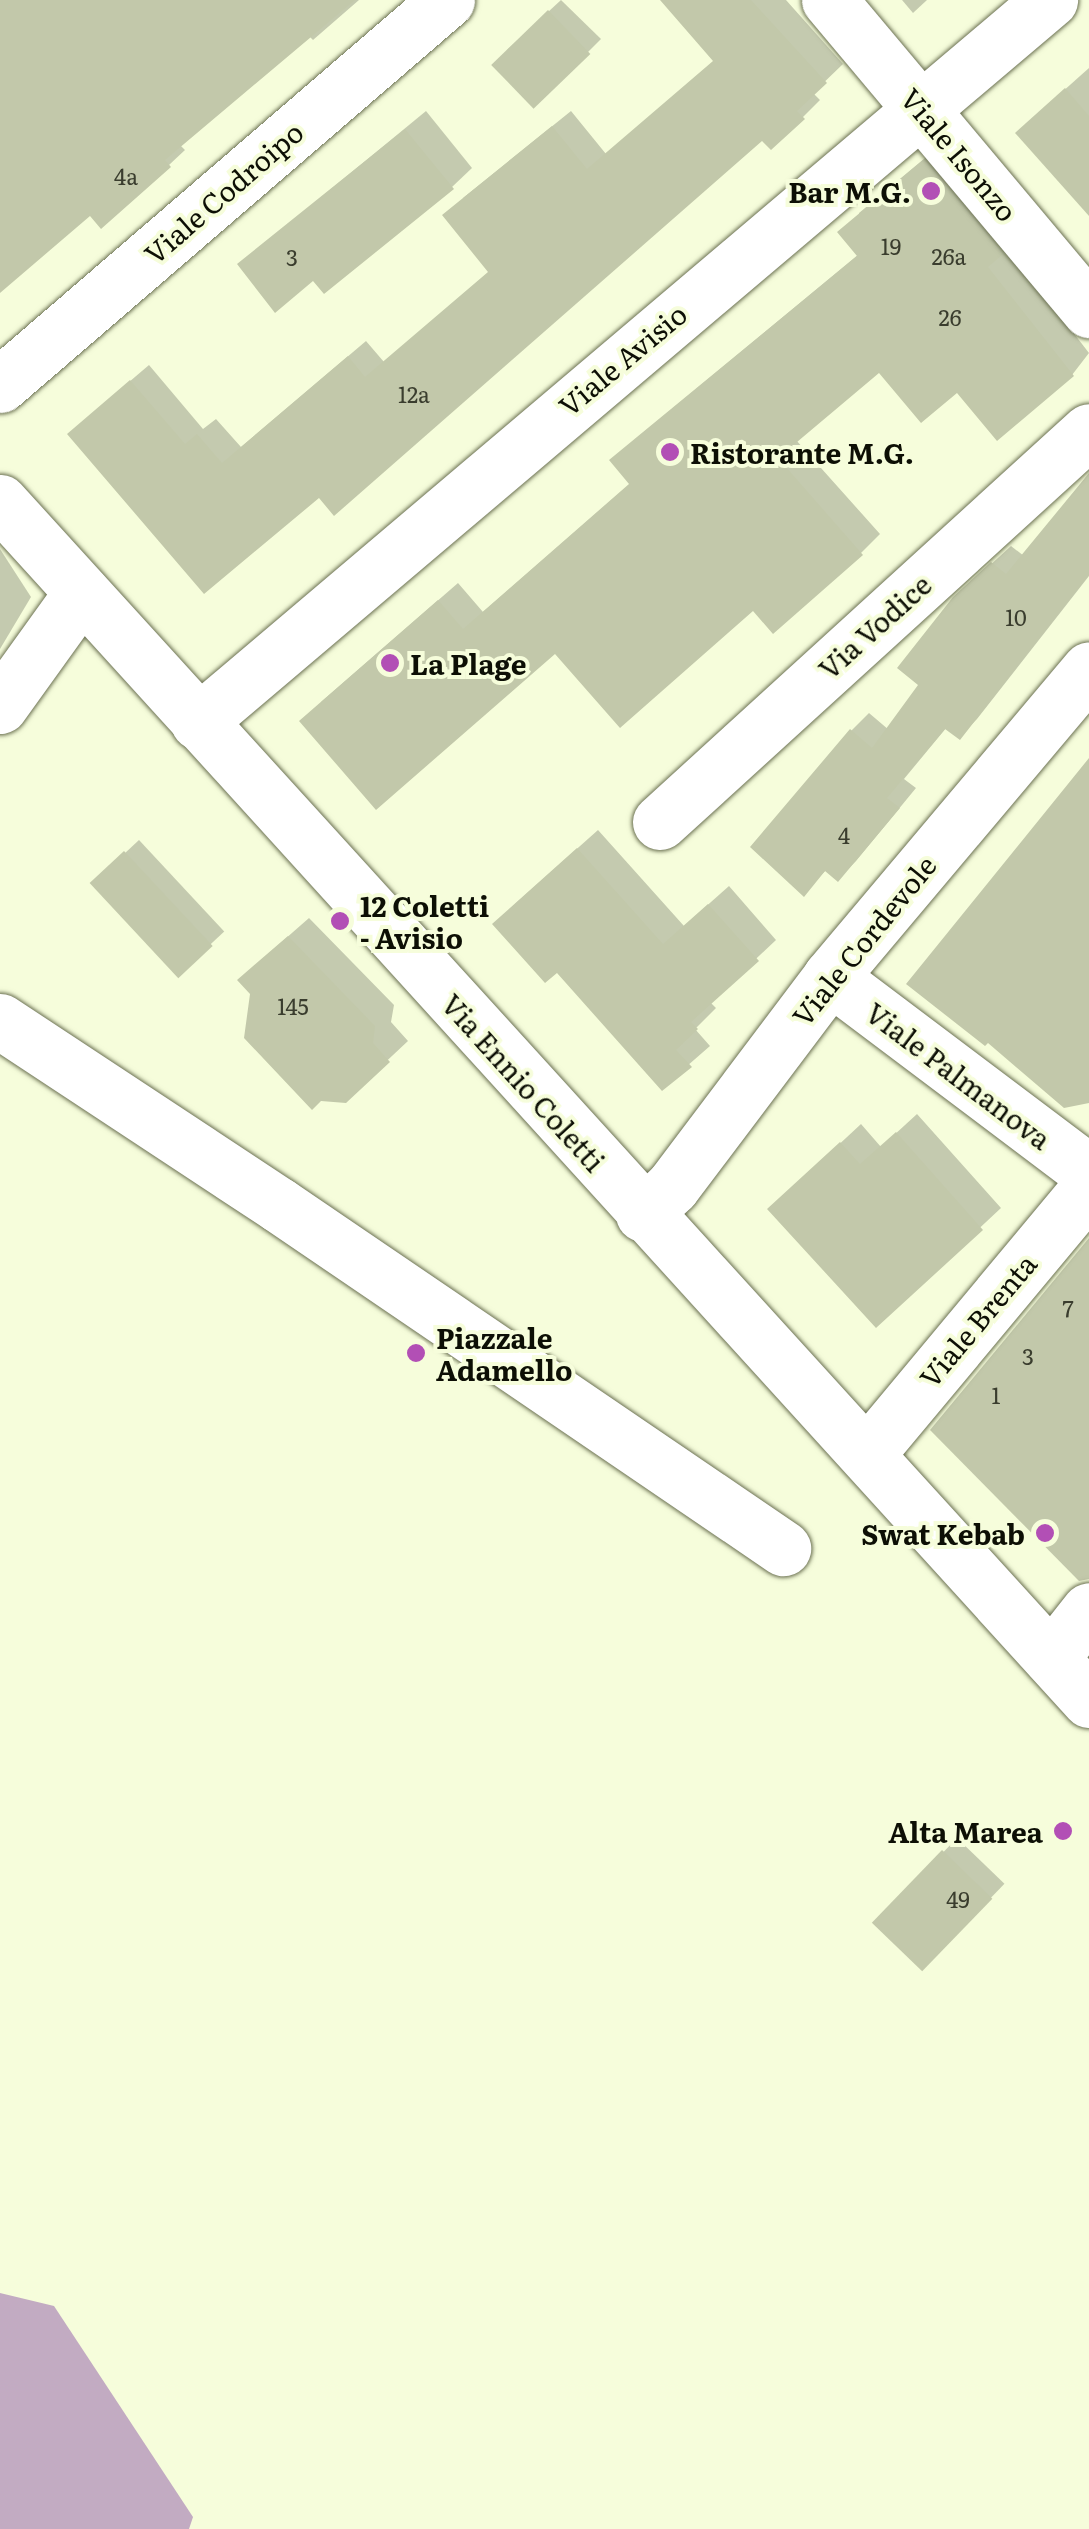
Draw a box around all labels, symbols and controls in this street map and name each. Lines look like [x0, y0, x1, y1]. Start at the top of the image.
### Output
street label: Viale Isonzo [895, 81, 1025, 227]
street label: Viale Codroipo [137, 114, 309, 270]
house number: 4a [114, 163, 138, 189]
place label: Bar M.G. [788, 174, 911, 208]
marker: Bar M.G. [920, 180, 942, 202]
house number: 19 [881, 233, 901, 259]
house number: 26a [932, 243, 966, 269]
house number: 3 [286, 244, 298, 270]
street label: Viale Avisio [551, 296, 693, 422]
house number: 26 [939, 304, 961, 330]
house number: 12a [398, 381, 430, 407]
place label: Ristorante M.G. [690, 435, 914, 469]
marker: Ristorante M.G. [659, 441, 681, 463]
street label: Via Vodice [811, 567, 937, 685]
house number: 10 [1005, 604, 1027, 630]
place label: La Plage [410, 646, 527, 680]
marker: La Plage [379, 652, 401, 674]
house number: 4 [838, 822, 850, 848]
street label: Viale Cordevole [784, 848, 942, 1032]
place label: 12 Coletti - Avisio [360, 888, 489, 954]
marker: 12 Coletti - Avisio [329, 910, 351, 932]
street label: Via Ennio Coletti [436, 986, 612, 1178]
house number: 145 [277, 993, 309, 1019]
street label: Viale Palmanova [860, 995, 1058, 1155]
street label: Viale Brenta [912, 1247, 1042, 1393]
house number: 7 [1062, 1295, 1074, 1321]
place label: Piazzale Adamello [436, 1320, 572, 1386]
marker: Piazzale Adamello [405, 1342, 427, 1364]
house number: 3 [1022, 1343, 1034, 1369]
house number: 1 [992, 1382, 1000, 1408]
place label: Swat Kebab [861, 1516, 1025, 1550]
marker: Swat Kebab [1034, 1522, 1056, 1544]
place label: Alta Marea [888, 1814, 1043, 1848]
marker: Alta Marea [1052, 1820, 1074, 1842]
house number: 49 [946, 1886, 970, 1912]

